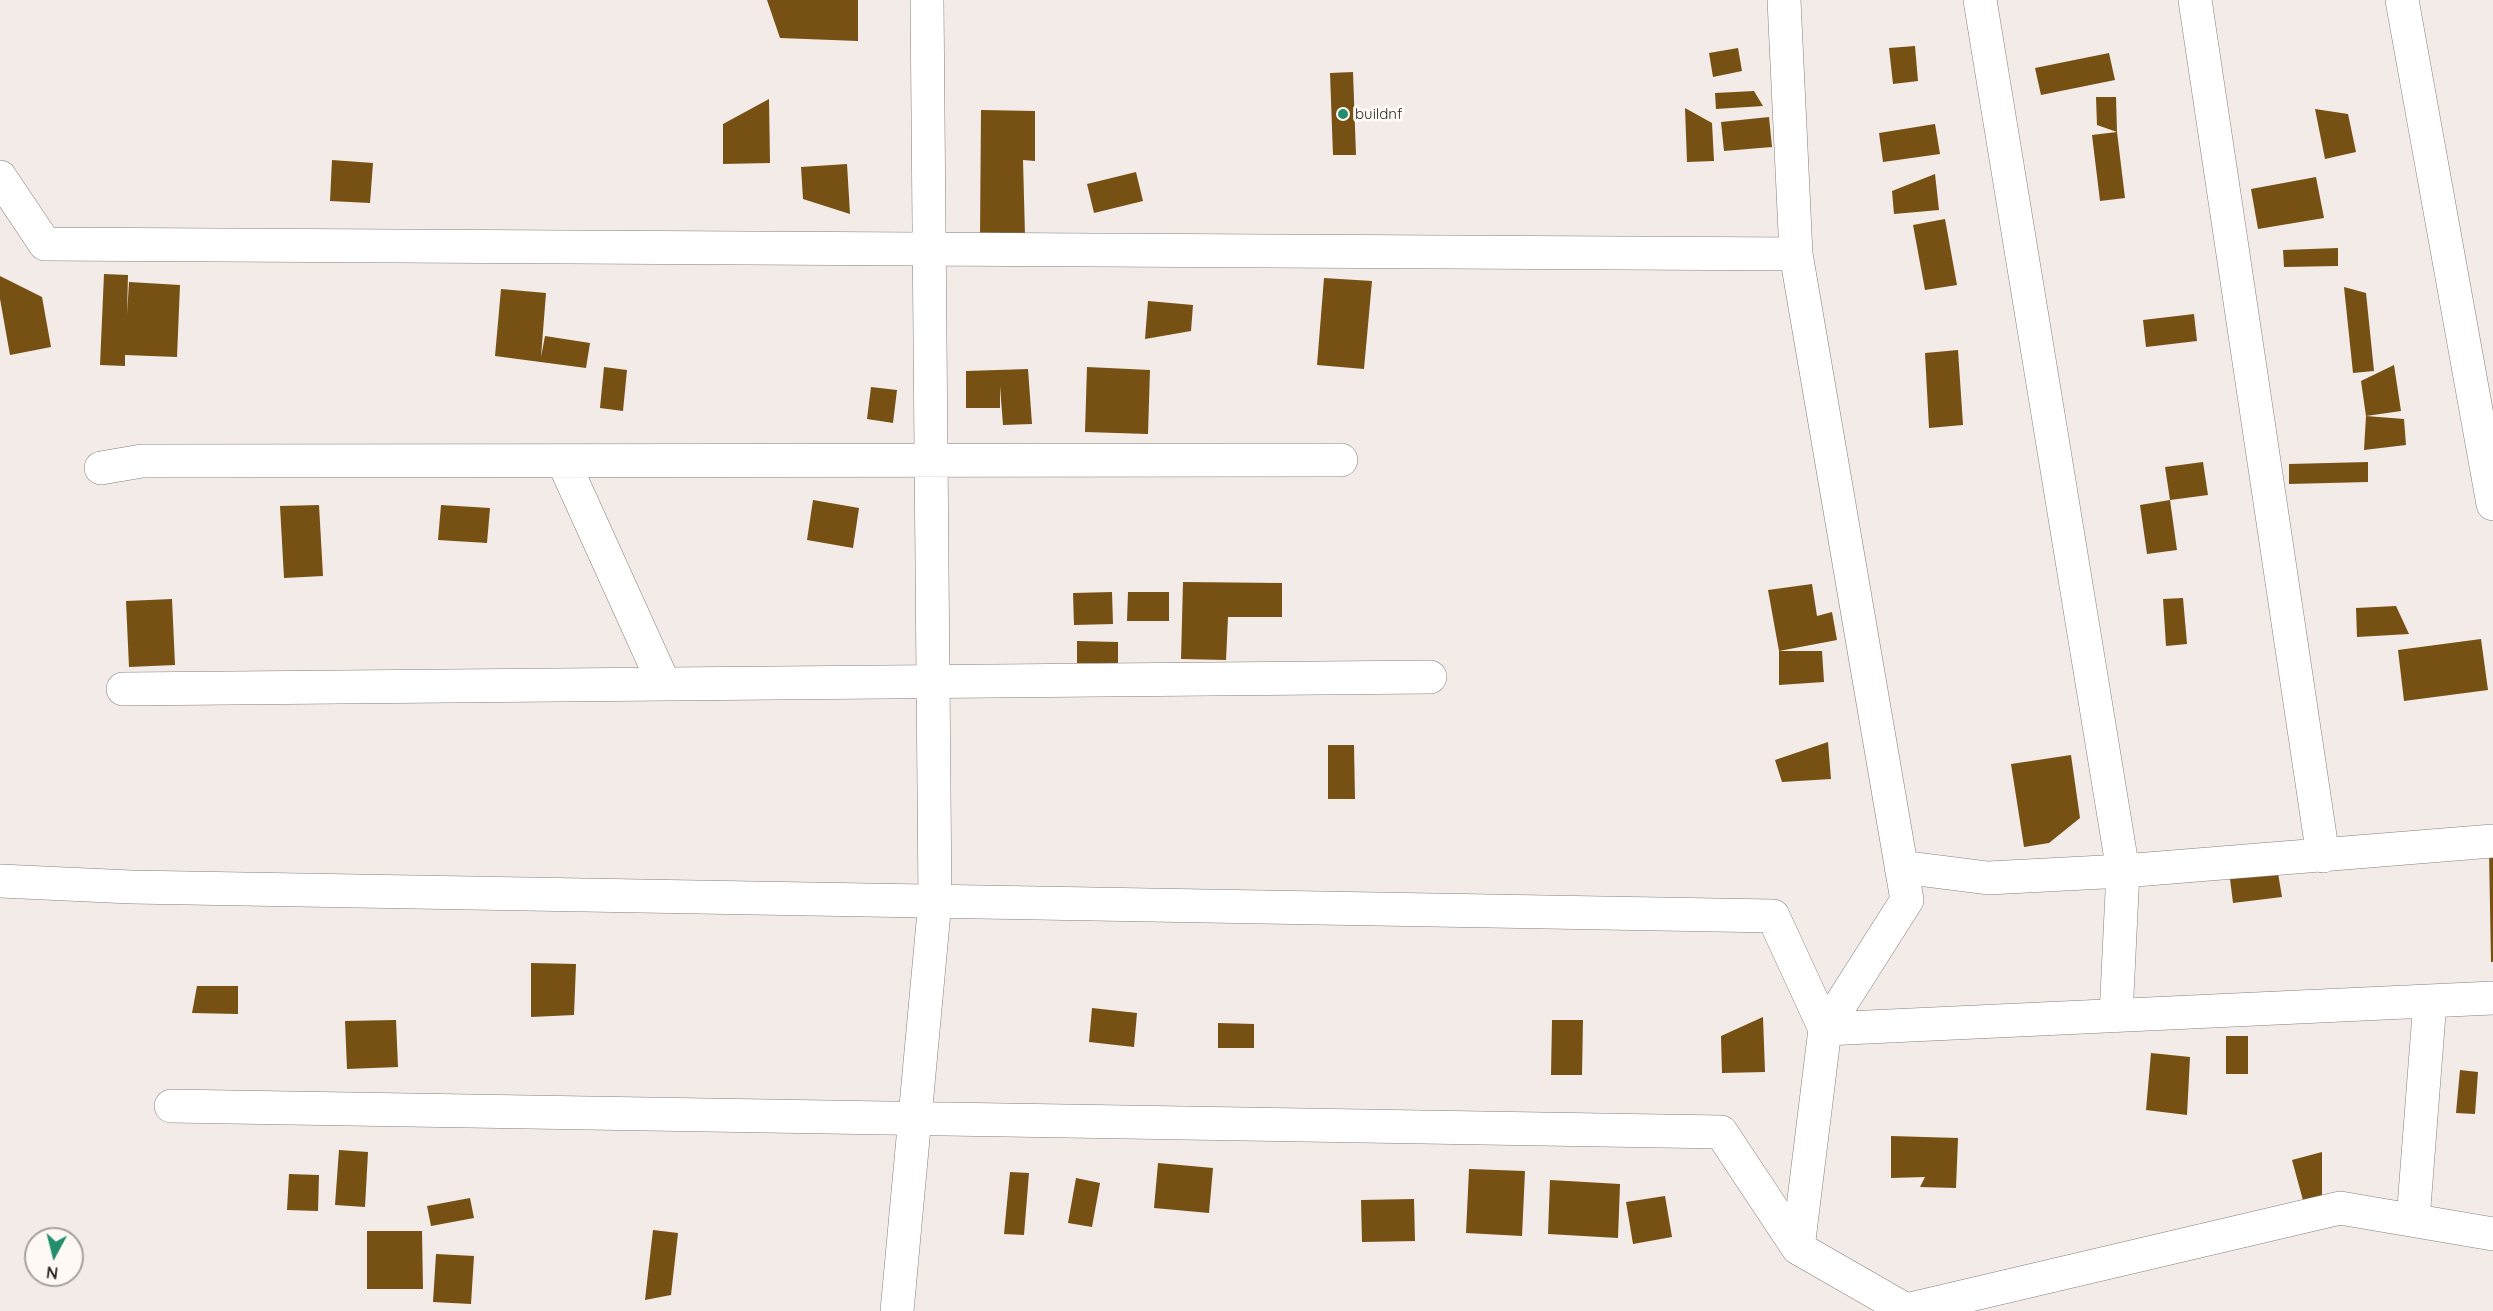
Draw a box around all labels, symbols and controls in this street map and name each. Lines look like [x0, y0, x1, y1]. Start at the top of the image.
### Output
place label: buildnf [1355, 105, 1402, 123]
marker: buildnf [1336, 107, 1350, 121]
north arrow [24, 1227, 84, 1287]
text: N [45, 1262, 59, 1284]

